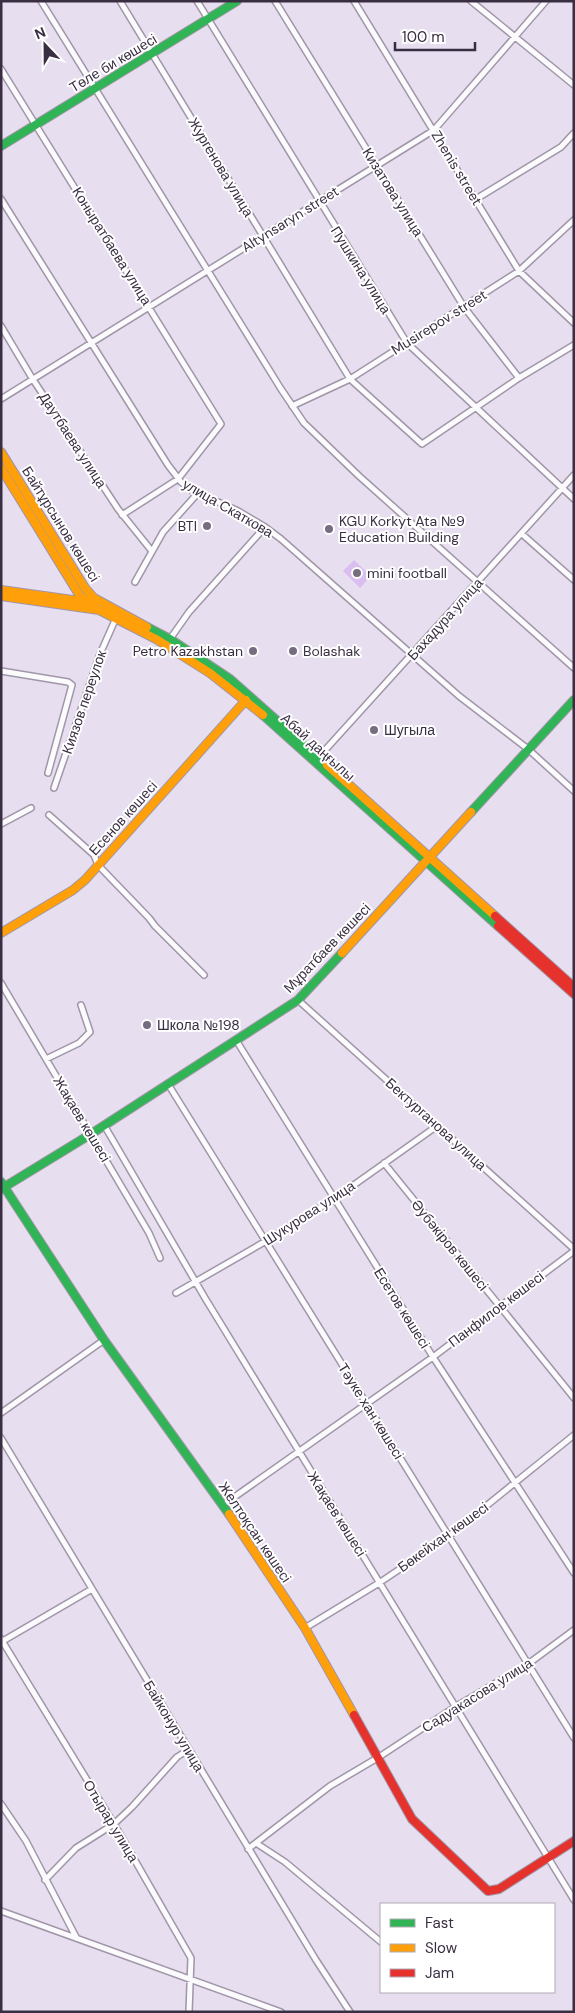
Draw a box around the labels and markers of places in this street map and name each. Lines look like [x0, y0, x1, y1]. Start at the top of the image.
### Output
place label: KGU Korkyt Ata №9 Education Building [339, 512, 465, 546]
place label: BTI [178, 517, 197, 535]
marker: BTI [201, 520, 213, 532]
marker: KGU Korkyt Ata №9 Education Building [323, 523, 335, 535]
place label: mini football [367, 564, 447, 582]
marker: mini football [351, 567, 363, 579]
place label: Petro Kazakhstan [133, 642, 243, 660]
place label: Bolashak [303, 642, 360, 660]
marker: Petro Kazakhstan [247, 645, 259, 657]
marker: Bolashak [287, 645, 299, 657]
place label: Шугыла [384, 721, 435, 739]
marker: Шугыла [368, 724, 380, 736]
place label: Школа №198 [157, 1016, 240, 1034]
marker: Школа №198 [141, 1019, 153, 1031]

